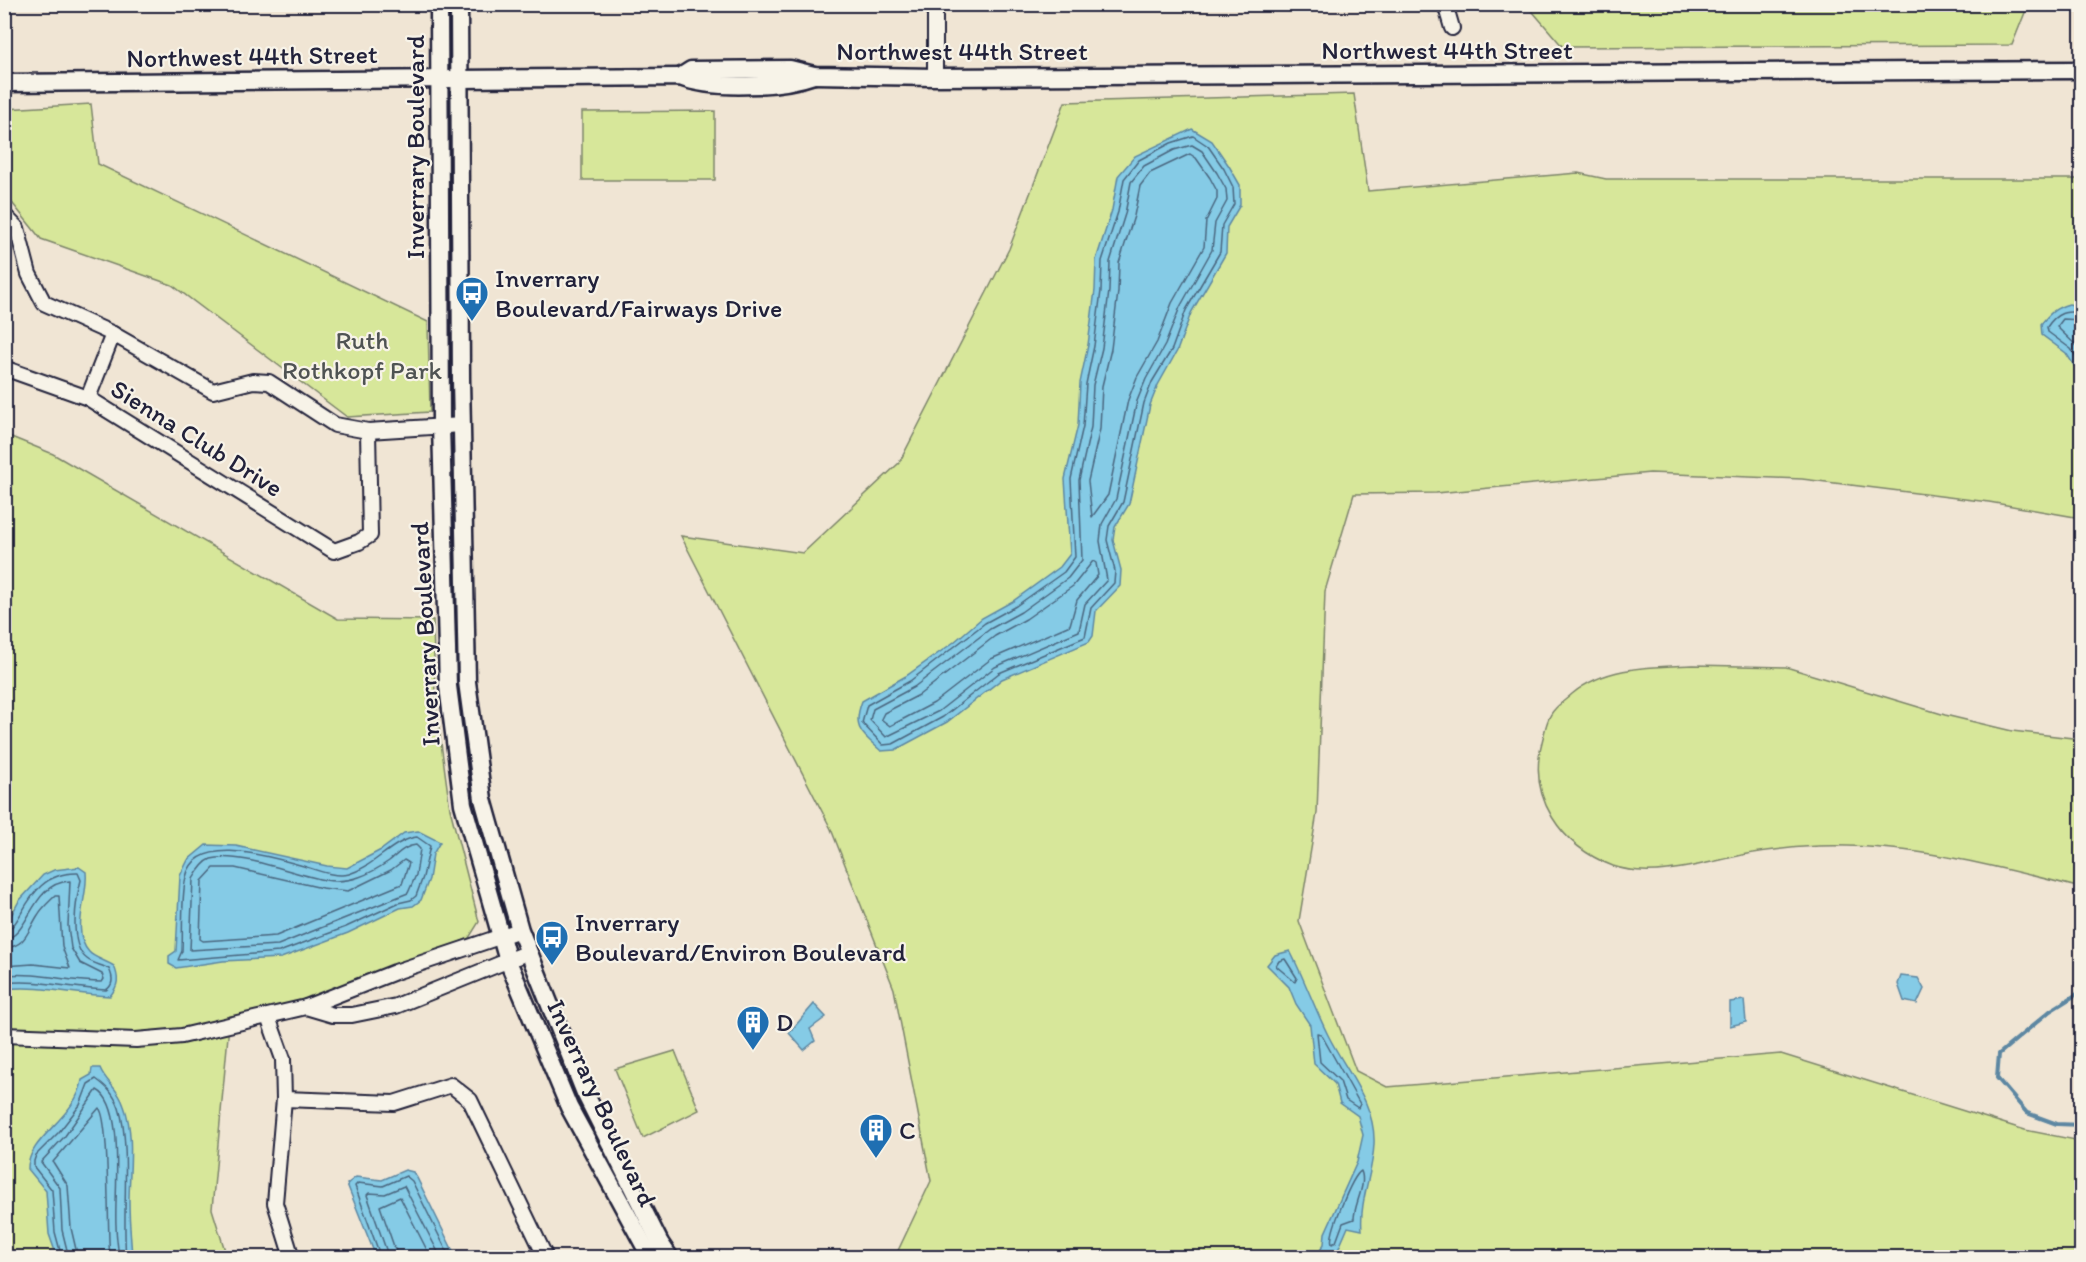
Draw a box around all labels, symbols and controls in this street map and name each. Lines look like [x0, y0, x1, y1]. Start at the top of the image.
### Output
street label: Inverrary Boulevard [399, 34, 431, 259]
street label: Northwest 44th Street [1321, 34, 1573, 66]
street label: Northwest 44th Street [836, 35, 1088, 67]
street label: Northwest 44th Street [126, 38, 378, 74]
place label: Inverrary Boulevard/Fairways Drive [495, 262, 782, 324]
bus stop icon: Inverrary Boulevard/Fairways Drive [454, 275, 490, 322]
park label: Ruth Rothkopf Park [282, 324, 443, 386]
street label: Sienna Club Drive [105, 372, 289, 504]
street label: Inverrary Boulevard [403, 520, 447, 747]
place label: Inverrary Boulevard/Environ Boulevard [575, 906, 906, 968]
bus stop icon: Inverrary Boulevard/Environ Boulevard [534, 919, 570, 966]
street label: Inverrary Boulevard [540, 994, 664, 1212]
building icon: D [735, 1004, 771, 1051]
place label: D [776, 1006, 793, 1038]
building icon: C [858, 1112, 894, 1159]
place label: C [899, 1114, 916, 1146]

